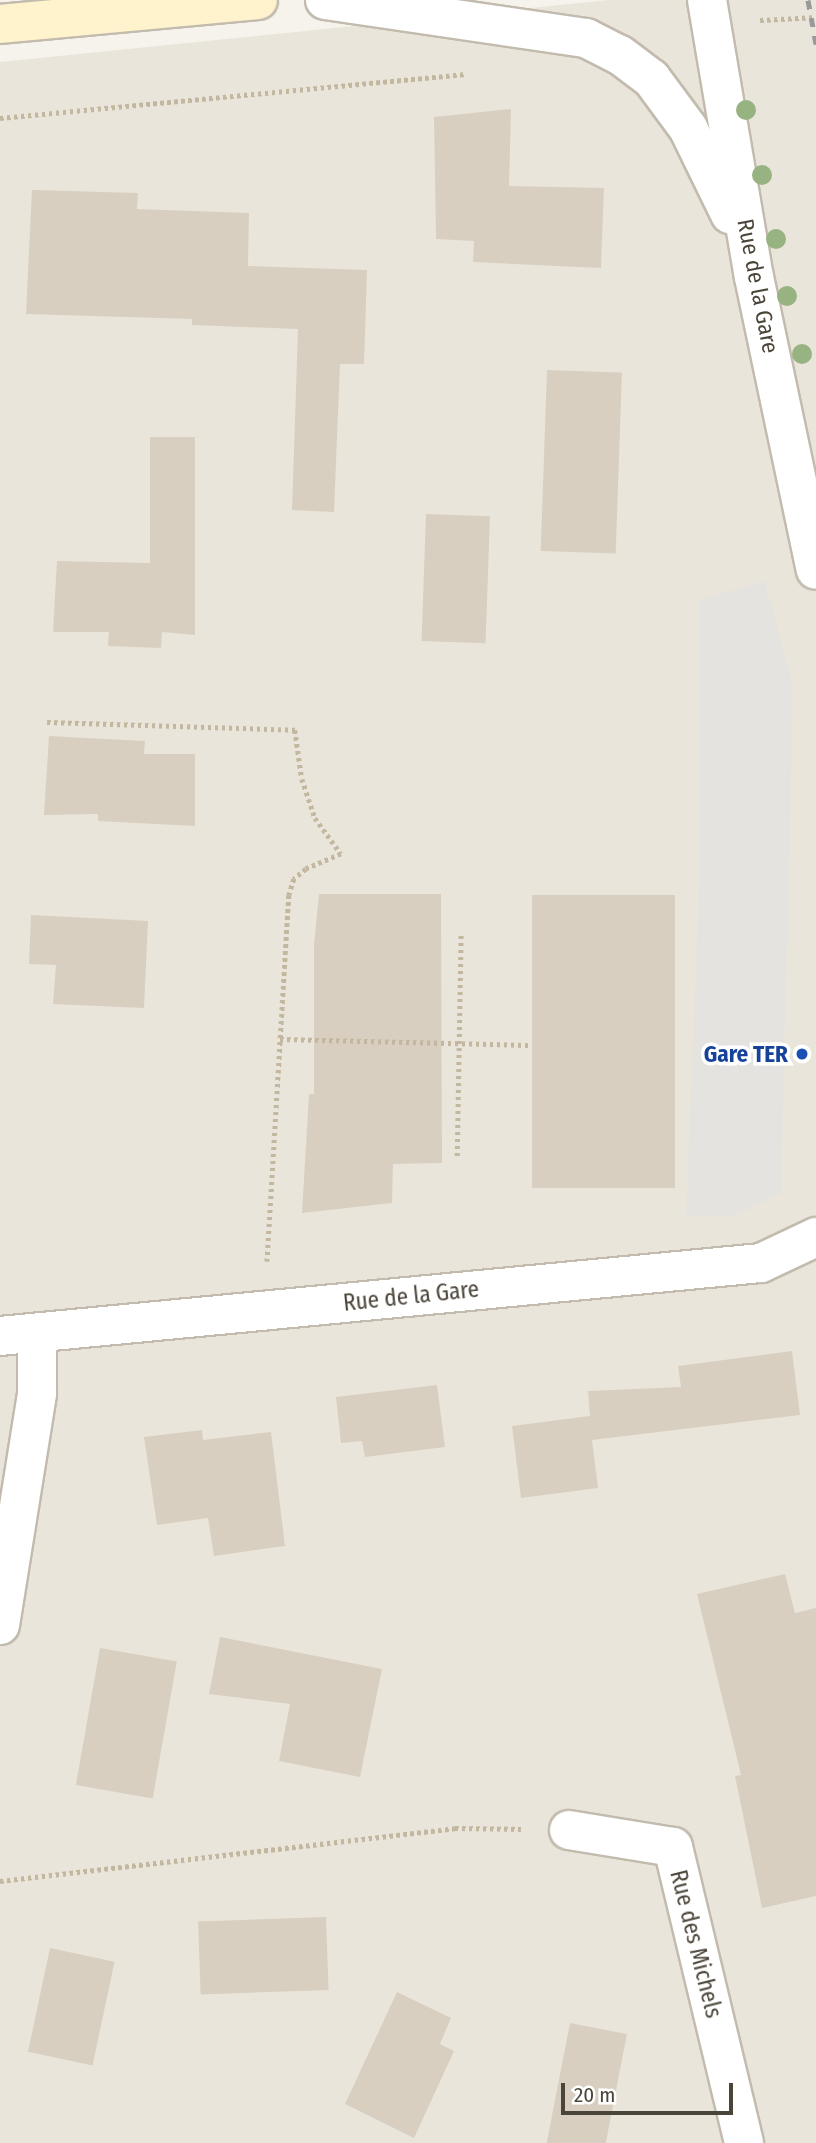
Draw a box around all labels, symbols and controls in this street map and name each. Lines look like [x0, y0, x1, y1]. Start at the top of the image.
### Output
street label: Rue de la Gare [731, 216, 785, 356]
place label: Gare TER [704, 1040, 788, 1068]
marker: Gare TER [794, 1046, 810, 1062]
street label: Rue de la Gare [342, 1275, 480, 1317]
street label: Rue des Michels [664, 1867, 728, 2021]
scale bar [564, 2070, 736, 2114]
text: 20 m [574, 2082, 615, 2108]

